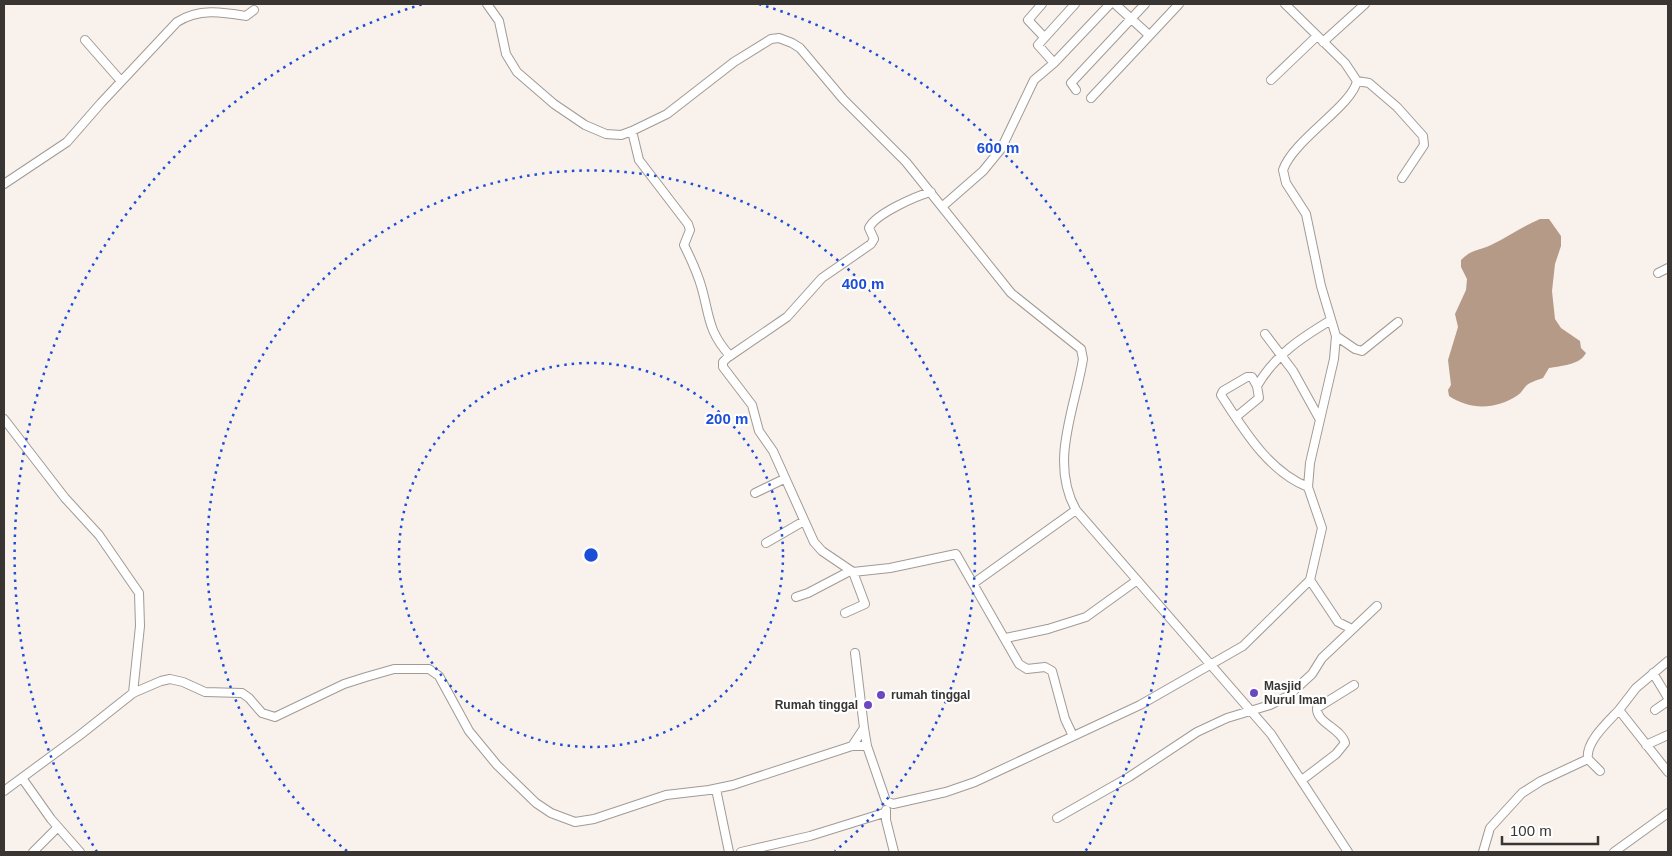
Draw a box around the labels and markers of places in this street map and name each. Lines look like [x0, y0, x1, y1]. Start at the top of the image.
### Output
centre of rings [582, 546, 600, 564]
place label: Masjid Nurul Iman [1264, 679, 1327, 707]
marker: Masjid Nurul Iman [1248, 687, 1260, 699]
place label: rumah tinggal [891, 688, 970, 702]
marker: rumah tinggal [875, 689, 887, 701]
place label: Rumah tinggal [775, 698, 858, 712]
marker: Rumah tinggal [862, 699, 874, 711]

